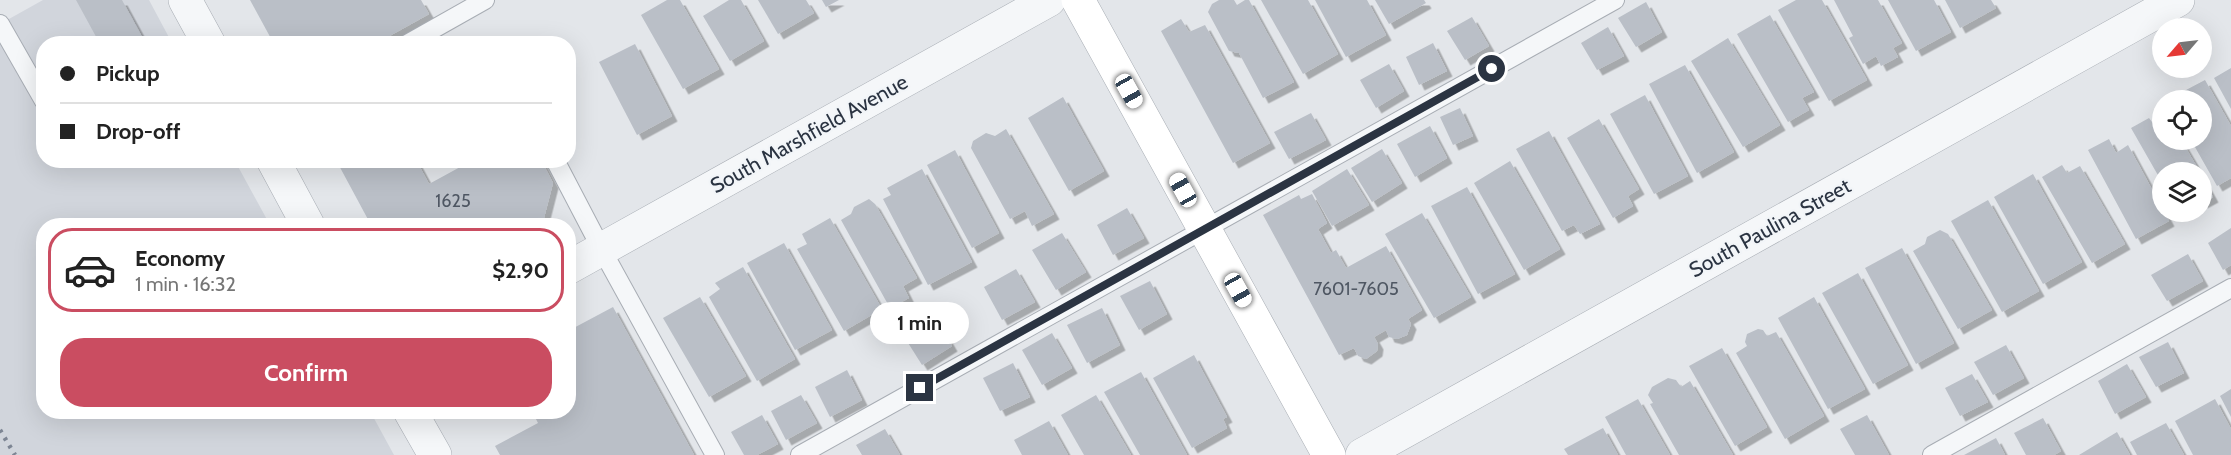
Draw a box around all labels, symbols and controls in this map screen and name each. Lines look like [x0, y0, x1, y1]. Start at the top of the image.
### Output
north arrow [2152, 18, 2212, 78]
map controls [2152, 18, 2212, 222]
route start [1478, 55, 1505, 82]
text: Pickup [96, 60, 160, 87]
street label: South Marshfield Avenue [706, 69, 912, 198]
car [1112, 71, 1146, 111]
button: locate [2152, 90, 2212, 150]
text: Drop-off [96, 118, 180, 145]
button: layers [2152, 162, 2212, 222]
car [1166, 170, 1200, 210]
street label: South Paulina Street [1685, 173, 1855, 282]
house number: 1625 [435, 190, 471, 212]
icon: car [63, 243, 117, 297]
text: Economy [135, 245, 225, 272]
text: $2.90 [492, 257, 549, 284]
car [1221, 270, 1255, 310]
text: 1 min · 16:32 [135, 272, 236, 296]
house number: 7601-7605 [1313, 278, 1399, 300]
callout: 1 min [870, 301, 970, 343]
text: 1 min [897, 311, 942, 335]
button: Confirm [60, 338, 552, 407]
route end [906, 374, 933, 401]

